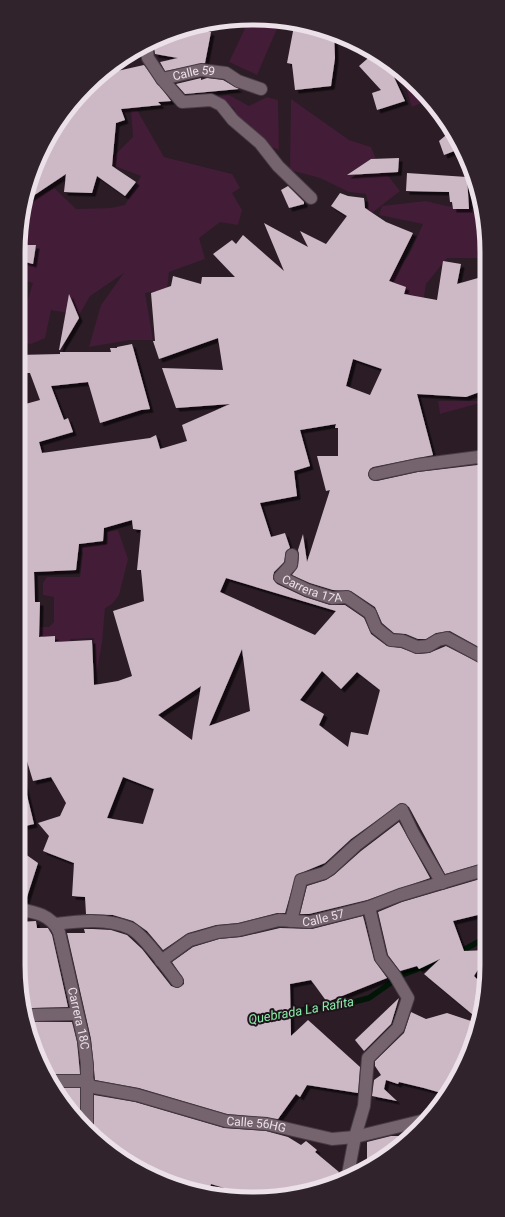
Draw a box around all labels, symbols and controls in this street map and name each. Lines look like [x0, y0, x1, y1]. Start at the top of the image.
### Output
street label: Calle 59 [171, 63, 216, 83]
street label: Carrera 17A [280, 572, 343, 605]
street label: Calle 57 [302, 906, 346, 929]
street label: Carrera 18C [65, 986, 92, 1051]
water label: Quebrada La Rafita [247, 994, 355, 1027]
street label: Calle 56HG [226, 1114, 287, 1135]

